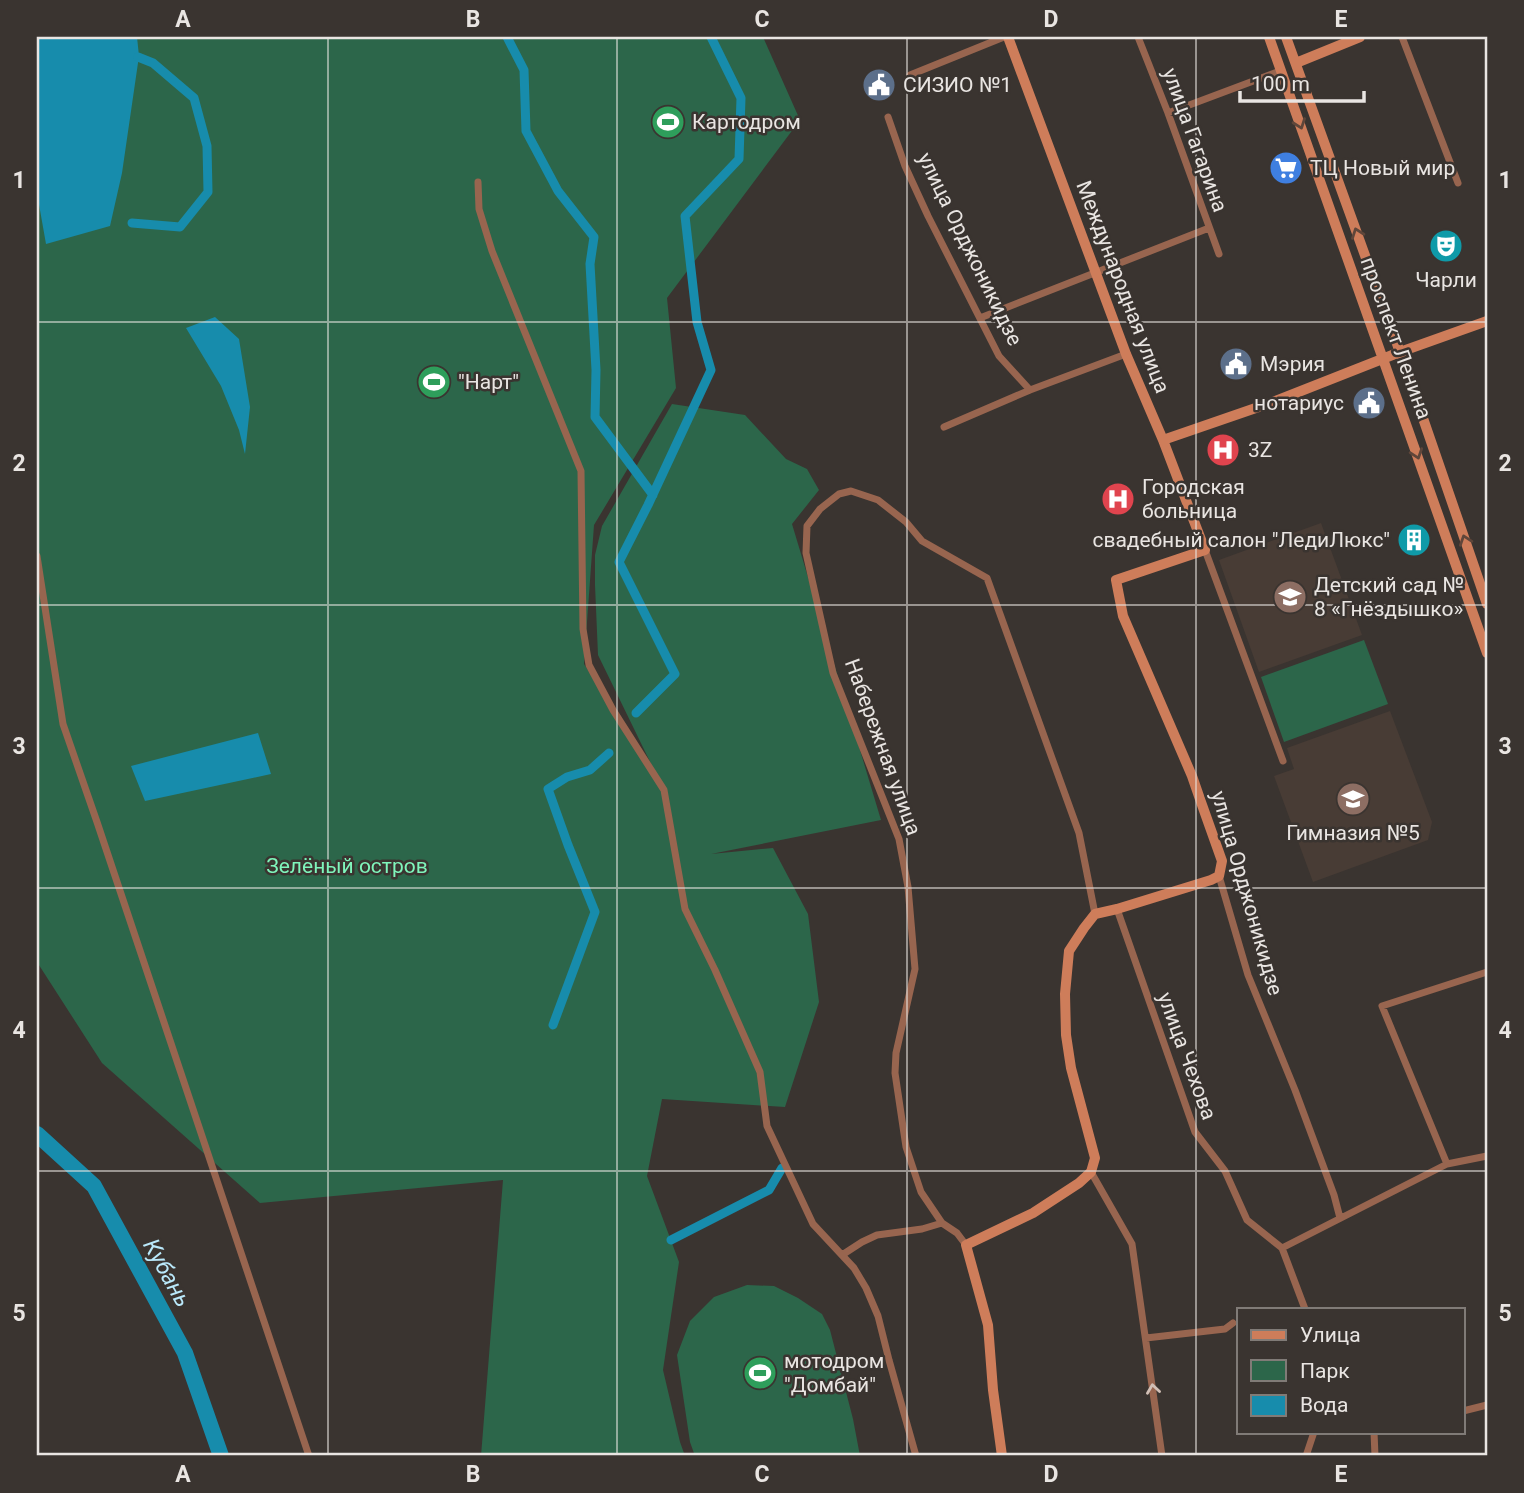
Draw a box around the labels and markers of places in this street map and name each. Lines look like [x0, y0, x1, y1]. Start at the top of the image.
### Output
public building icon: СИЗИО №1 [860, 66, 898, 104]
place label: СИЗИО №1 [903, 73, 1012, 97]
sports icon: Картодром [649, 103, 687, 141]
place label: Картодром [692, 110, 801, 134]
supermarket icon: ТЦ Новый мир [1267, 149, 1305, 187]
place label: ТЦ Новый мир [1310, 156, 1455, 180]
theatre icon: Чарли [1427, 227, 1465, 265]
place label: Чарли [1415, 268, 1477, 292]
public building icon: Мэрия [1217, 345, 1255, 383]
place label: Мэрия [1260, 352, 1325, 376]
sports icon: "Нарт" [415, 363, 453, 401]
place label: "Нарт" [458, 370, 519, 394]
public building icon: нотариус [1350, 384, 1388, 422]
place label: нотариус [1254, 391, 1344, 415]
hospital icon: 3Z [1204, 431, 1242, 469]
place label: 3Z [1248, 438, 1272, 462]
place label: Городская больница [1142, 475, 1245, 523]
hospital icon: Городская больница [1099, 480, 1137, 518]
building icon: свадебный салон "ЛедиЛюкс" [1395, 521, 1433, 559]
place label: свадебный салон "ЛедиЛюкс" [1092, 528, 1390, 552]
place label: Детский сад № 8 «Гнёздышко» [1314, 573, 1464, 621]
school or university icon: Детский сад № 8 «Гнёздышко» [1271, 578, 1309, 616]
school or university icon: Гимназия №5 [1334, 780, 1372, 818]
place label: Гимназия №5 [1286, 821, 1420, 845]
place label: мотодром "Домбай" [784, 1349, 884, 1397]
sports icon: мотодром "Домбай" [741, 1354, 779, 1392]

